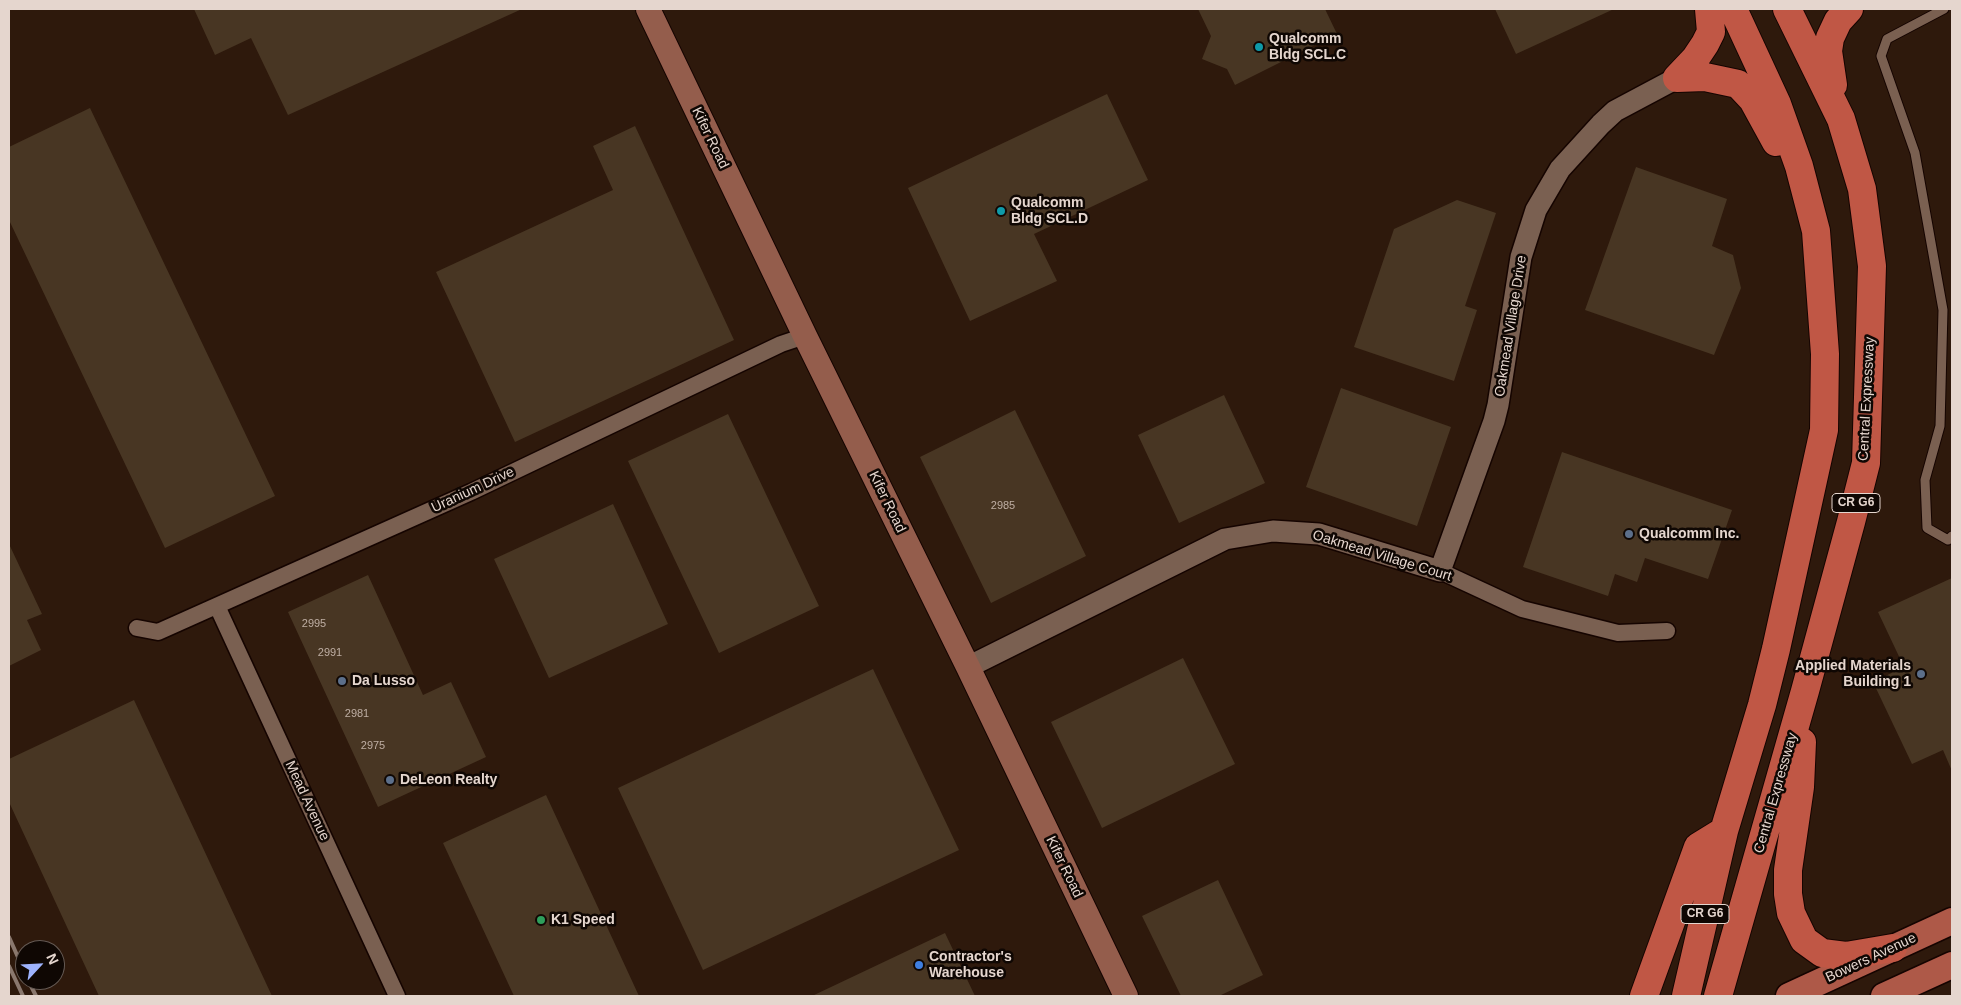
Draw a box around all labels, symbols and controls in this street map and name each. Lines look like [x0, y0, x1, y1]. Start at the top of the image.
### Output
place label: Qualcomm Bldg SCL.C [1269, 31, 1346, 64]
marker: Qualcomm Bldg SCL.C [1253, 41, 1265, 53]
street label: Kifer Road [688, 105, 732, 171]
place label: Qualcomm Bldg SCL.D [1011, 195, 1088, 228]
marker: Qualcomm Bldg SCL.D [995, 205, 1007, 217]
street label: Oakmead Village Drive [1492, 254, 1530, 398]
street label: Central Expressway [1855, 336, 1879, 462]
street label: Uranium Drive [429, 463, 517, 517]
street label: Kifer Road [865, 469, 909, 535]
road number: CR G6 [1832, 493, 1880, 512]
house number: 2985 [991, 499, 1015, 513]
place label: Qualcomm Inc. [1639, 526, 1739, 542]
street label: Oakmead Village Court [1310, 527, 1454, 585]
marker: Qualcomm Inc. [1623, 528, 1635, 540]
house number: 2995 [302, 617, 326, 631]
house number: 2991 [318, 646, 342, 660]
place label: Applied Materials Building 1 [1795, 658, 1911, 690]
marker: Applied Materials Building 1 [1915, 668, 1927, 680]
place label: Da Lusso [352, 673, 415, 689]
marker: Da Lusso [336, 675, 348, 687]
house number: 2981 [345, 707, 369, 721]
street label: Central Expressway [1751, 731, 1801, 855]
house number: 2975 [361, 739, 385, 753]
street label: Mead Avenue [281, 758, 333, 844]
place label: DeLeon Realty [400, 772, 497, 788]
marker: DeLeon Realty [384, 774, 396, 786]
street label: Kifer Road [1042, 834, 1086, 900]
road number: CR G6 [1681, 904, 1729, 924]
place label: K1 Speed [551, 912, 615, 928]
marker: K1 Speed [535, 914, 547, 926]
street label: Bowers Avenue [1823, 930, 1919, 986]
north arrow [15, 940, 65, 990]
place label: Contractor's Warehouse [929, 949, 1012, 982]
text: N [43, 951, 62, 967]
marker: Contractor's Warehouse [913, 959, 925, 971]

